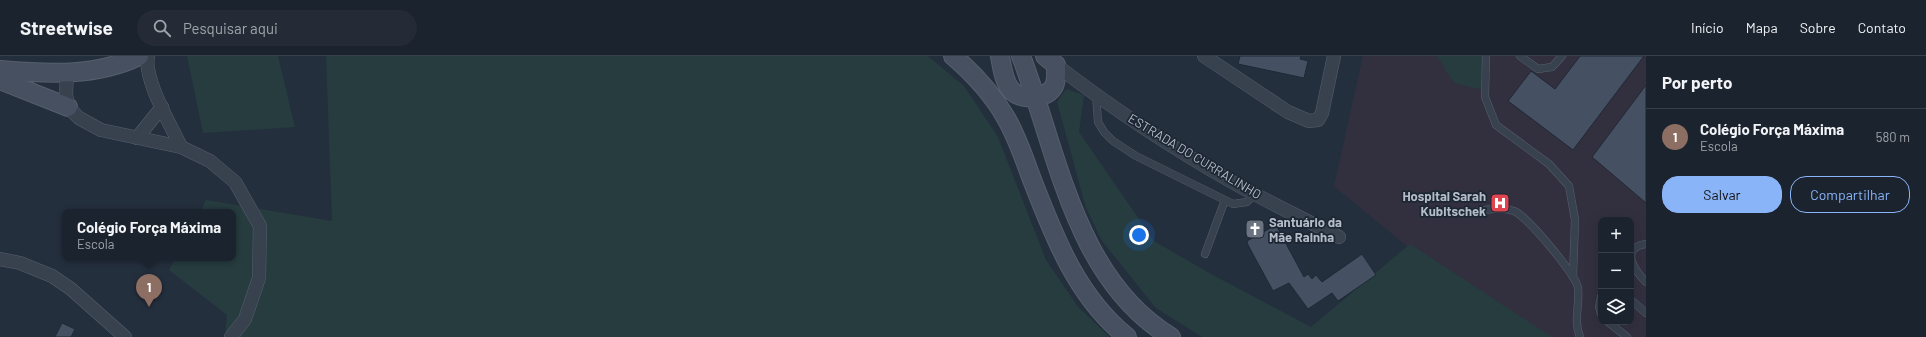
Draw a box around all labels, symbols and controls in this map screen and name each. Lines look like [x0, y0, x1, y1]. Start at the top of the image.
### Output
search box [137, 10, 417, 46]
text: Streetwise [20, 16, 113, 39]
icon: search [151, 17, 173, 39]
text: Pesquisar aqui [183, 19, 278, 37]
text: Início [1691, 19, 1724, 36]
text: Mapa [1746, 19, 1778, 36]
text: Sobre [1800, 19, 1836, 36]
text: Contato [1858, 19, 1906, 36]
text: Por perto [1662, 72, 1732, 92]
street label: ESTRADA DO CURRALINHO [1125, 110, 1265, 202]
text: Colégio Força Máxima [1700, 120, 1844, 138]
text: 1 [1673, 129, 1677, 145]
text: 580 m [1876, 129, 1910, 145]
text: Escola [1700, 138, 1738, 154]
button: Salvar [1662, 176, 1782, 213]
button: Compartilhar [1790, 176, 1910, 213]
place label: Hospital Sarah Kubitschek [1402, 188, 1486, 219]
hospital icon: Hospital Sarah Kubitschek [1489, 192, 1511, 214]
popup [62, 209, 236, 261]
place label: Santuário da Mãe Rainha [1269, 214, 1342, 245]
map controls [1598, 217, 1634, 325]
button: + [1598, 217, 1634, 253]
text: Colégio Força Máxima [77, 218, 221, 236]
church icon: Santuário da Mãe Rainha [1244, 218, 1266, 240]
your location [1129, 225, 1149, 245]
text: Escola [77, 236, 114, 252]
button: − [1598, 253, 1634, 289]
pin: 1 [136, 274, 162, 307]
button: layers [1598, 289, 1634, 325]

